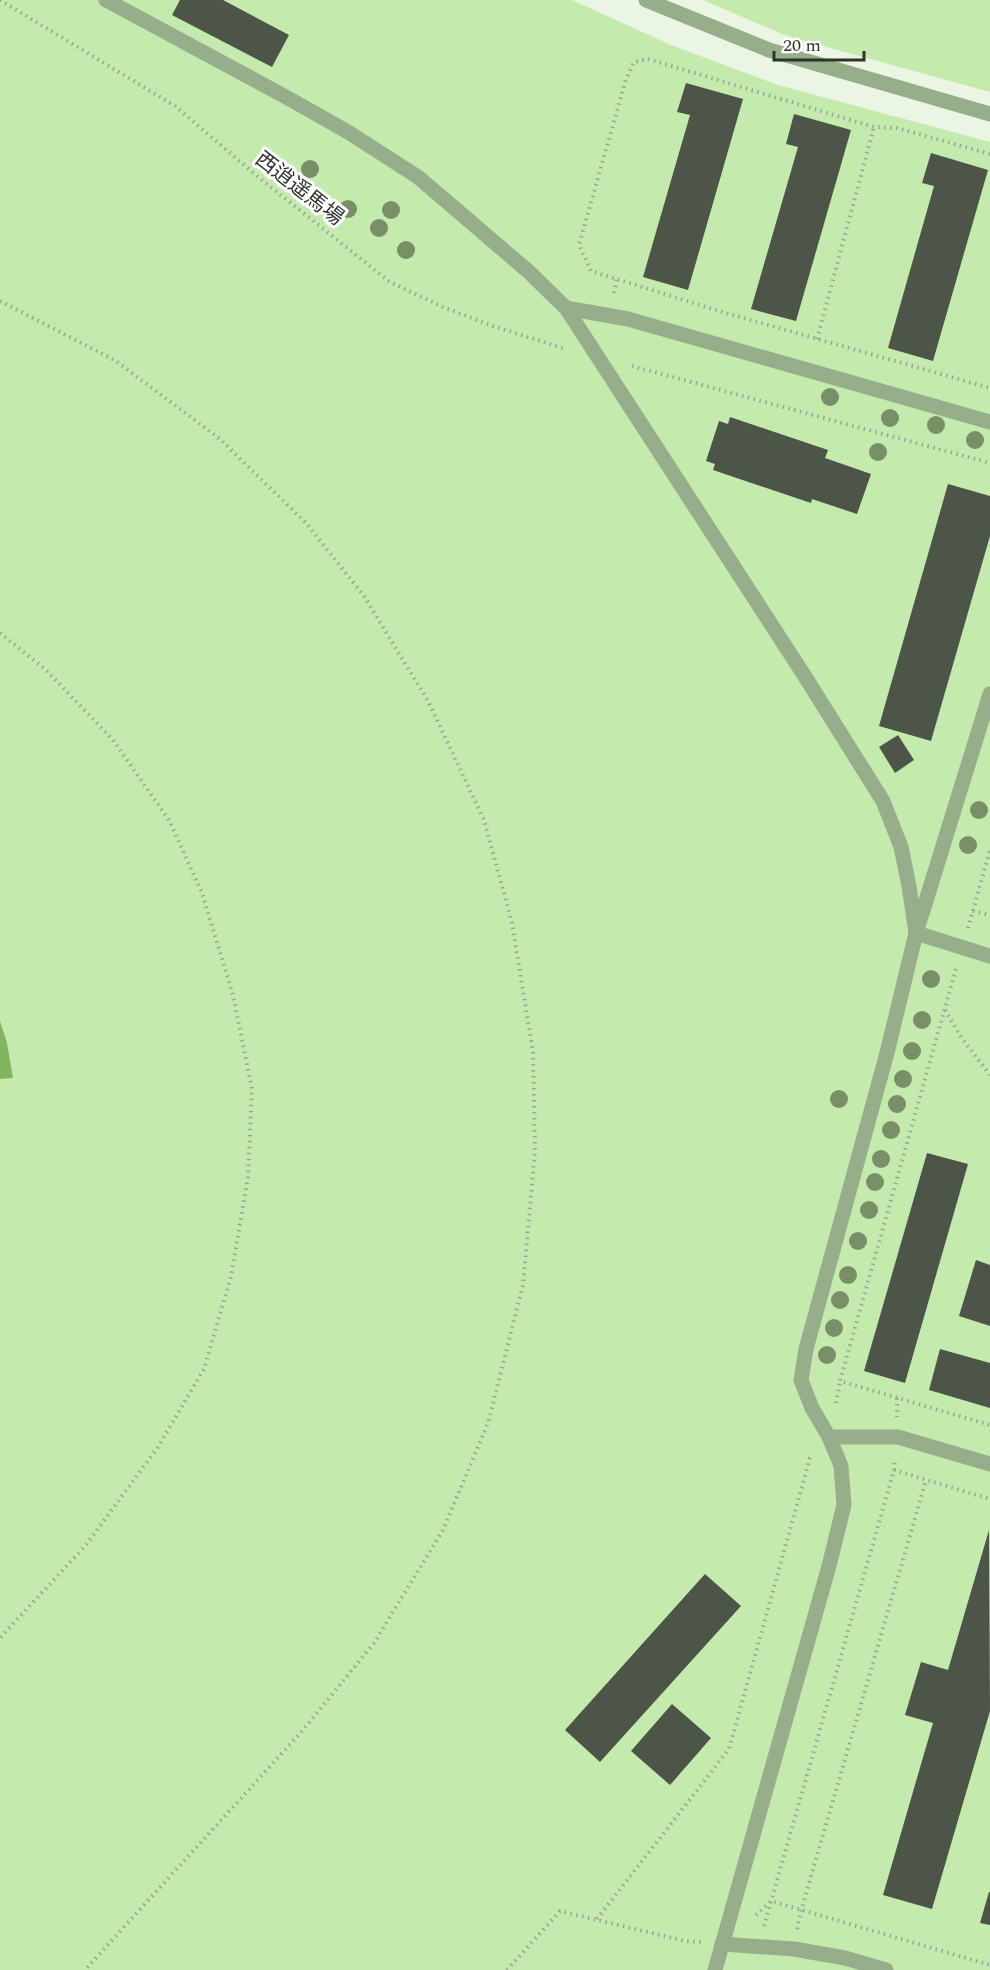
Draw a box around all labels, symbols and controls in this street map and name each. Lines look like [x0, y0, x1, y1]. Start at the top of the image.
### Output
scale bar [774, 24, 864, 62]
text: 20 m [783, 32, 821, 59]
street label: 西逍遥馬場 [248, 144, 350, 234]

